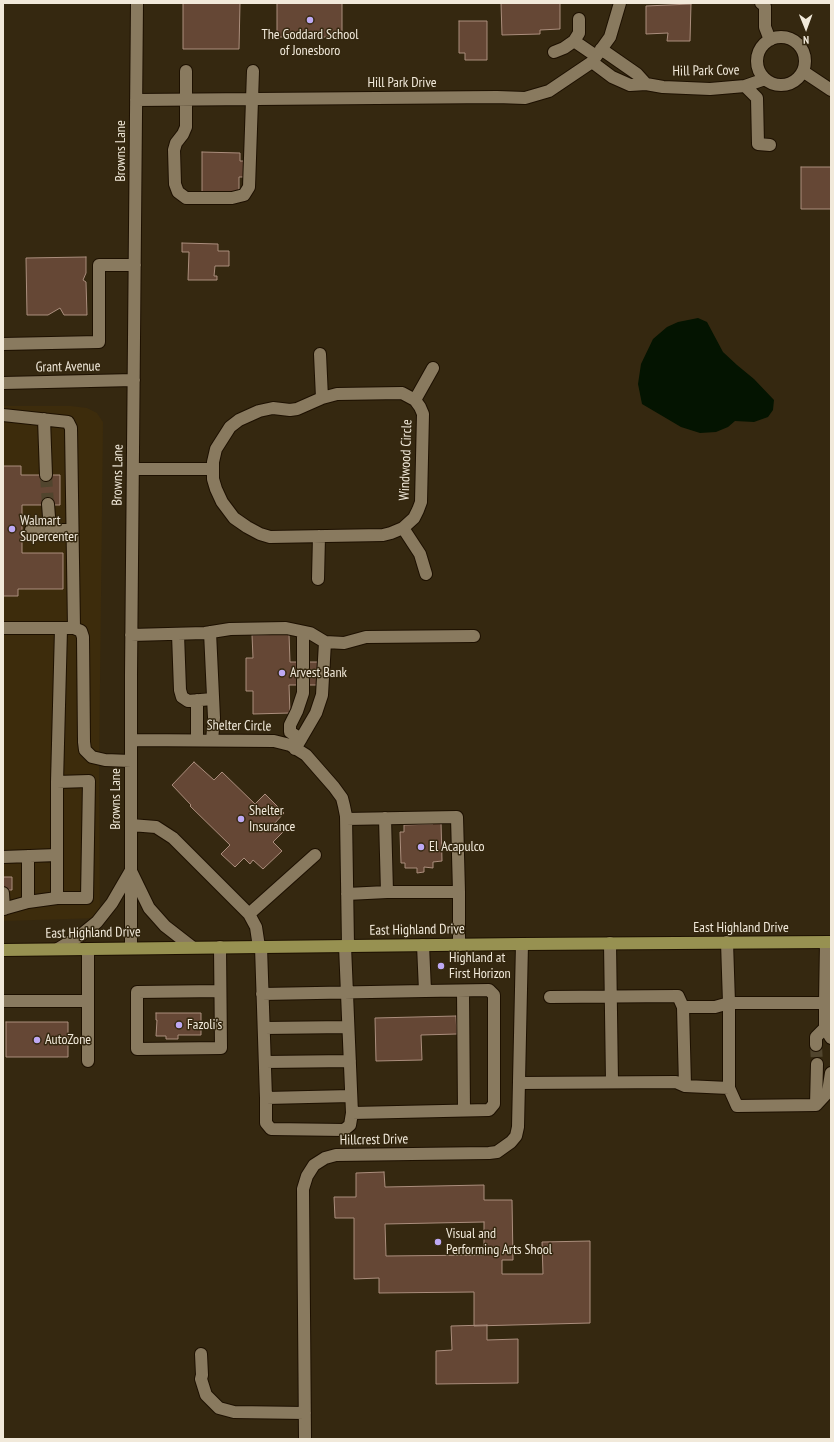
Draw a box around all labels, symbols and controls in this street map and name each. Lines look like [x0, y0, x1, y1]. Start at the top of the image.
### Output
north arrow [786, 8, 826, 48]
marker: The Goddard School of Jonesboro [305, 15, 315, 25]
place label: The Goddard School of Jonesboro [261, 27, 359, 60]
text: N [803, 33, 809, 47]
street label: Hill Park Cove [672, 62, 740, 80]
street label: Hill Park Drive [367, 75, 437, 91]
street label: Browns Lane [113, 120, 129, 182]
street label: Grant Avenue [36, 358, 100, 376]
street label: Windwood Circle [396, 419, 416, 501]
street label: Browns Lane [109, 444, 127, 506]
place label: Walmart Supercenter [20, 513, 78, 546]
marker: Walmart Supercenter [7, 524, 17, 534]
place label: Arvest Bank [290, 665, 347, 681]
marker: Arvest Bank [277, 668, 287, 678]
street label: Shelter Circle [206, 717, 272, 735]
street label: Browns Lane [108, 768, 124, 830]
place label: Shelter Insurance [249, 803, 295, 836]
marker: Shelter Insurance [236, 814, 246, 824]
place label: El Acapulco [429, 839, 485, 855]
marker: El Acapulco [416, 842, 426, 852]
street label: East Highland Drive [693, 920, 789, 936]
street label: East Highland Drive [369, 921, 465, 939]
street label: East Highland Drive [45, 924, 141, 942]
place label: Highland at First Horizon [449, 950, 511, 982]
marker: Highland at First Horizon [436, 961, 446, 971]
place label: Fazoli's [187, 1017, 222, 1033]
marker: Fazoli's [174, 1020, 184, 1030]
place label: AutoZone [45, 1032, 91, 1048]
marker: AutoZone [32, 1035, 42, 1045]
street label: Hillcrest Drive [340, 1131, 408, 1149]
place label: Visual and Performing Arts Shool [446, 1226, 552, 1258]
marker: Visual and Performing Arts Shool [433, 1237, 443, 1247]

